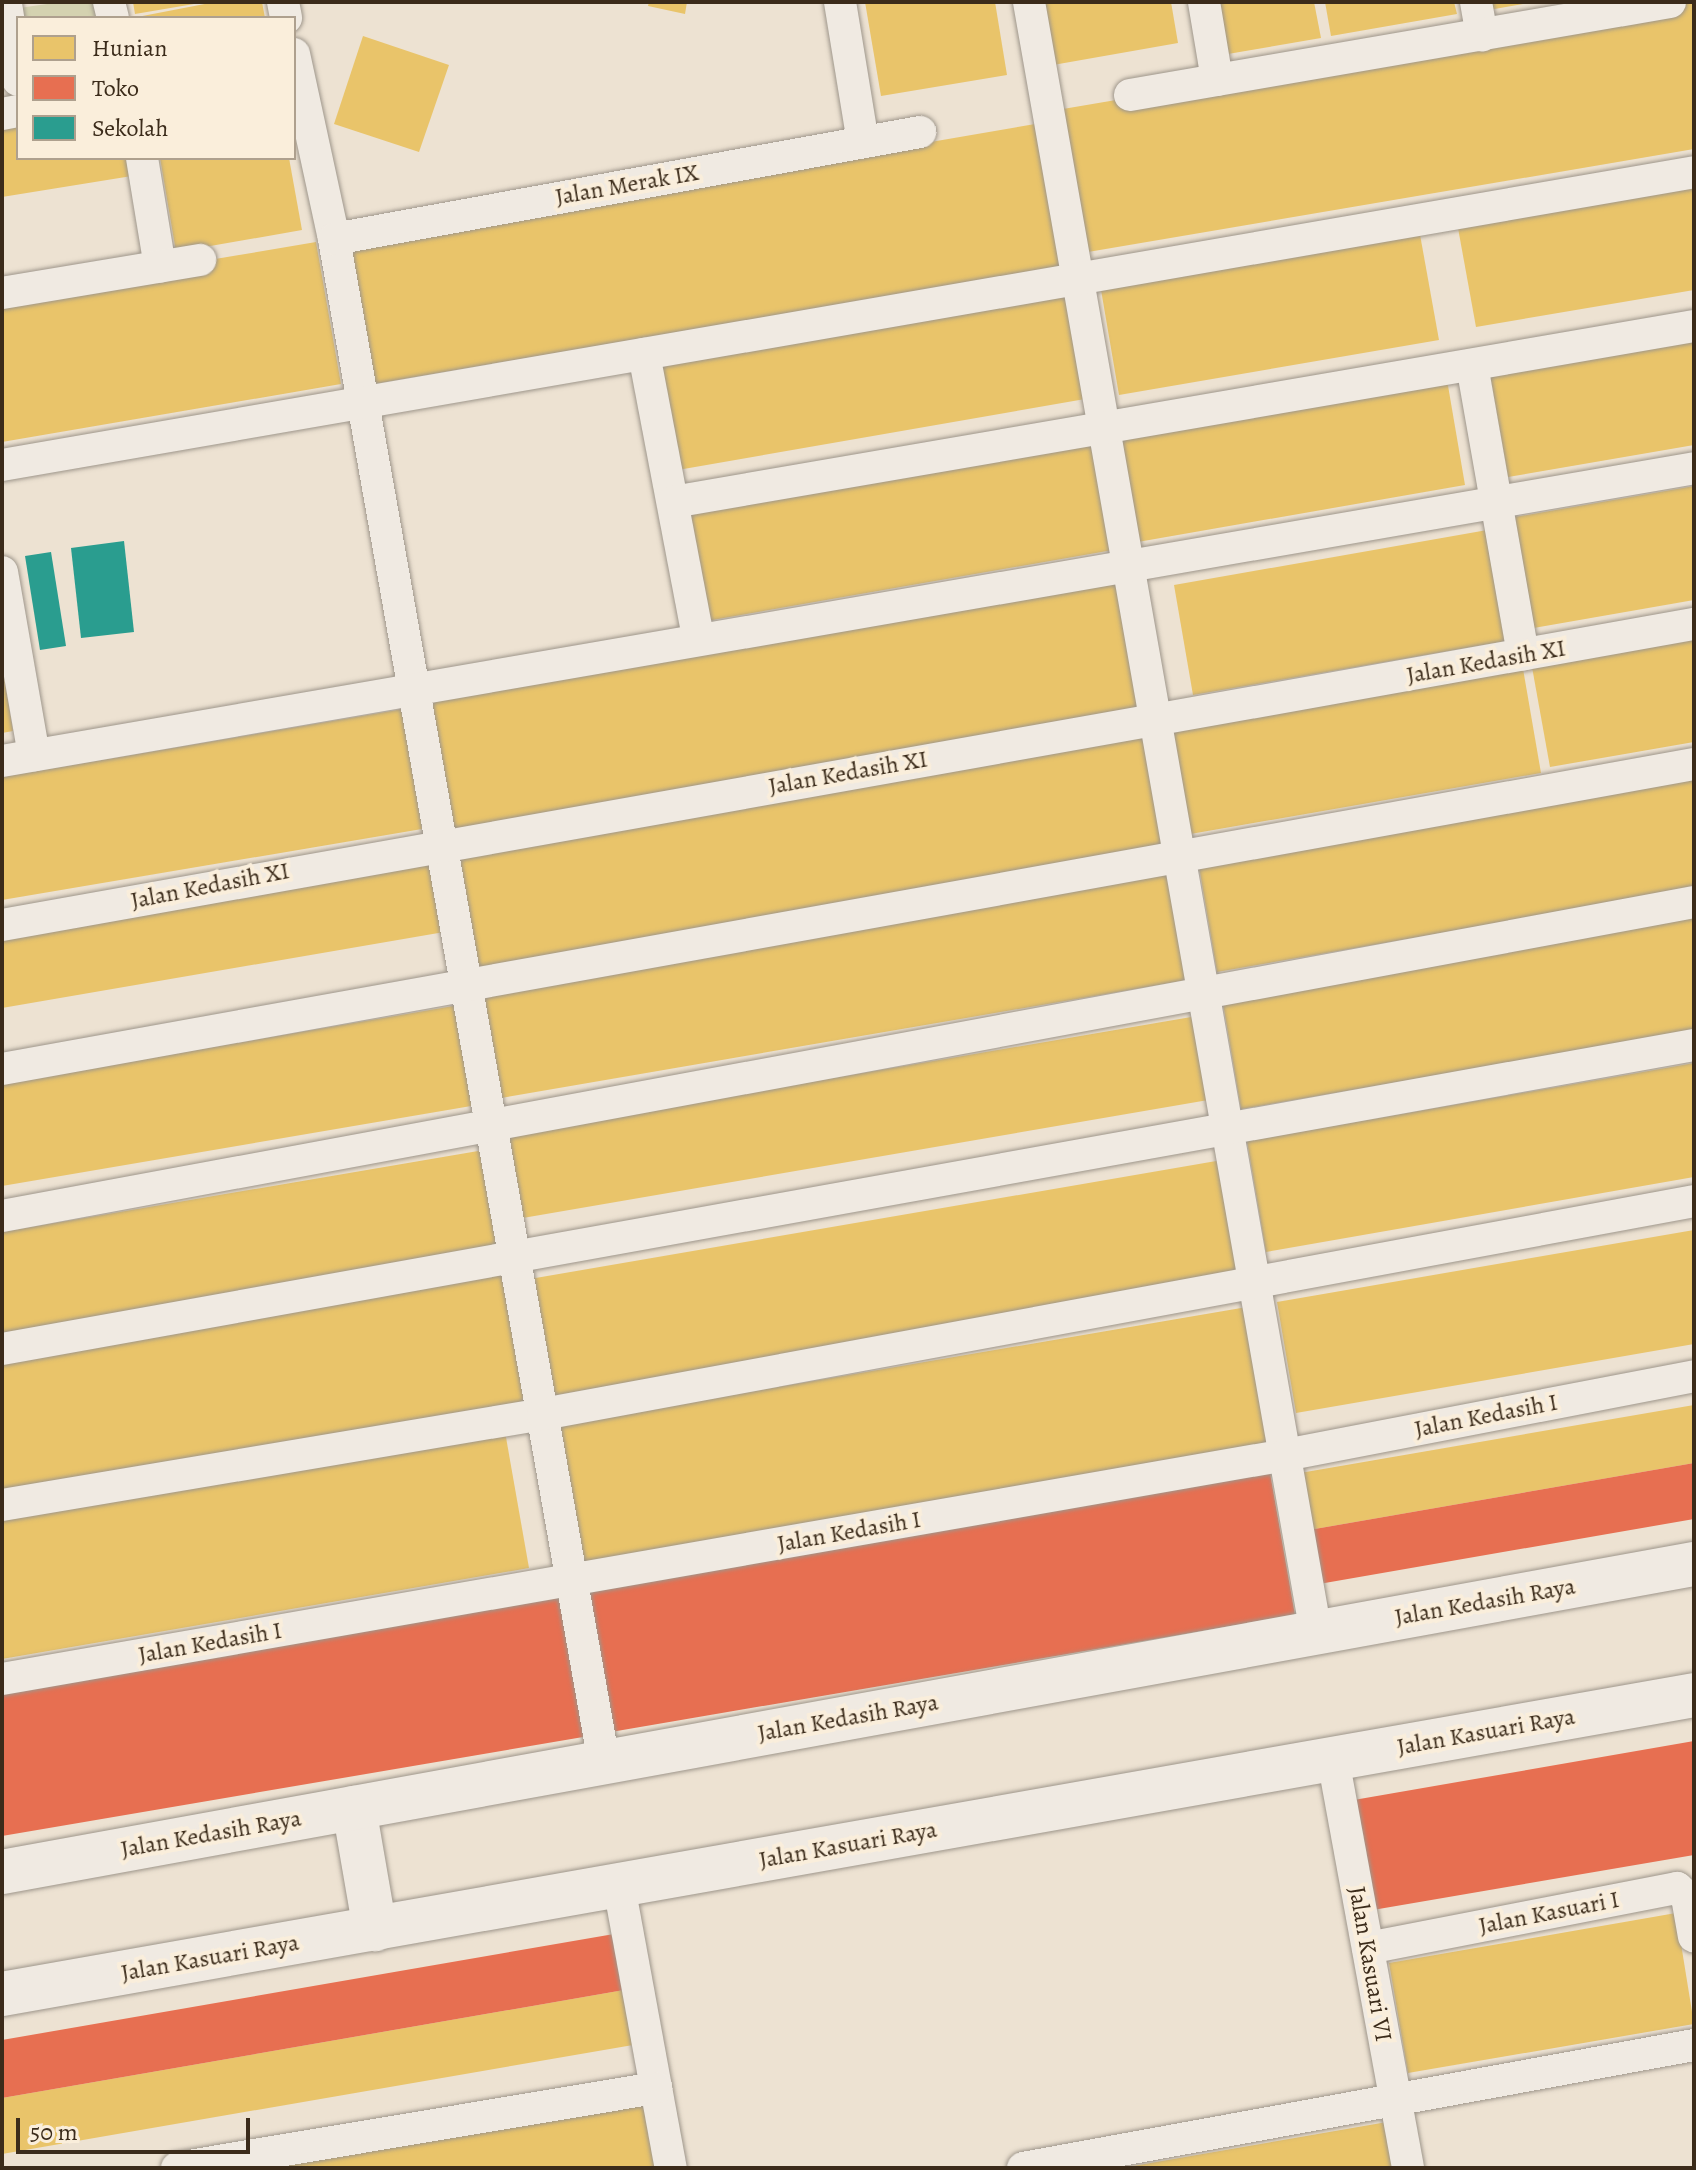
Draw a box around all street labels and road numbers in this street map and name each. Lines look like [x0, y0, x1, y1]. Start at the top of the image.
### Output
street label: Jalan Merak IX [553, 158, 701, 212]
street label: Jalan Kedasih XI [1404, 634, 1568, 690]
street label: Jalan Kedasih XI [766, 745, 930, 801]
street label: Jalan Kedasih XI [128, 857, 292, 915]
street label: Jalan Kedasih I [1412, 1388, 1560, 1444]
street label: Jalan Kedasih I [775, 1505, 923, 1559]
street label: Jalan Kedasih Raya [1392, 1572, 1578, 1632]
street label: Jalan Kedasih I [136, 1616, 284, 1670]
street label: Jalan Kedasih Raya [755, 1688, 941, 1748]
street label: Jalan Kasuari Raya [1395, 1702, 1577, 1762]
street label: Jalan Kedasih Raya [118, 1804, 304, 1864]
street label: Jalan Kasuari Raya [757, 1815, 939, 1875]
street label: Jalan Kasuari VI [1342, 1884, 1398, 2044]
street label: Jalan Kasuari I [1476, 1885, 1622, 1941]
street label: Jalan Kasuari Raya [119, 1928, 301, 1988]

